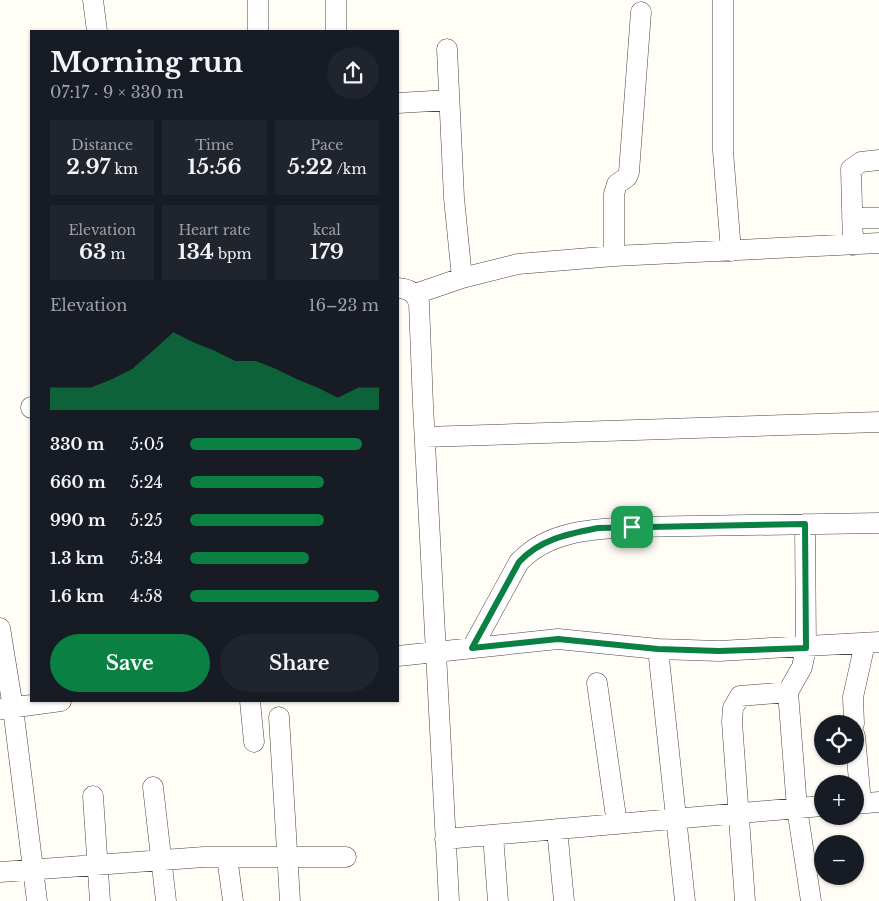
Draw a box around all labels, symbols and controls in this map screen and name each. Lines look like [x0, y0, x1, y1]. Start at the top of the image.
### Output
text: Morning run [50, 45, 243, 80]
button: share [327, 47, 379, 99]
text: 07:17 · 9 × 330 m [50, 82, 184, 102]
text: Distance [71, 136, 133, 154]
text: Time [195, 136, 234, 154]
text: Pace [310, 136, 343, 154]
text: 2.97 [66, 154, 110, 180]
text: 15:56 [187, 154, 242, 180]
text: 5:22 [287, 154, 333, 180]
text: km [110, 160, 138, 178]
text: /km [333, 160, 367, 178]
text: Elevation [68, 221, 136, 239]
text: Heart rate [178, 221, 251, 239]
text: kcal [313, 221, 341, 239]
text: 63 [79, 239, 106, 265]
text: 134 [177, 239, 214, 265]
text: 179 [310, 239, 344, 265]
text: m [106, 245, 125, 263]
text: bpm [214, 245, 252, 263]
text: Elevation [50, 295, 127, 315]
text: 16–23 m [309, 295, 379, 315]
text: 330 m [50, 434, 104, 454]
text: 5:05 [130, 434, 164, 454]
text: 660 m [50, 472, 106, 492]
text: 5:24 [130, 472, 163, 492]
pin [611, 506, 653, 548]
text: 990 m [50, 510, 106, 530]
text: 5:25 [130, 510, 163, 530]
icon: arrive [618, 513, 646, 541]
text: 1.3 km [50, 548, 104, 568]
text: 5:34 [130, 548, 163, 568]
text: 1.6 km [50, 586, 104, 606]
text: 4:58 [130, 586, 163, 606]
button: Save [50, 634, 210, 692]
button: Share [220, 634, 379, 692]
map controls [814, 715, 864, 885]
button: locate [814, 715, 864, 765]
button: + [814, 775, 864, 825]
button: − [814, 835, 864, 885]

